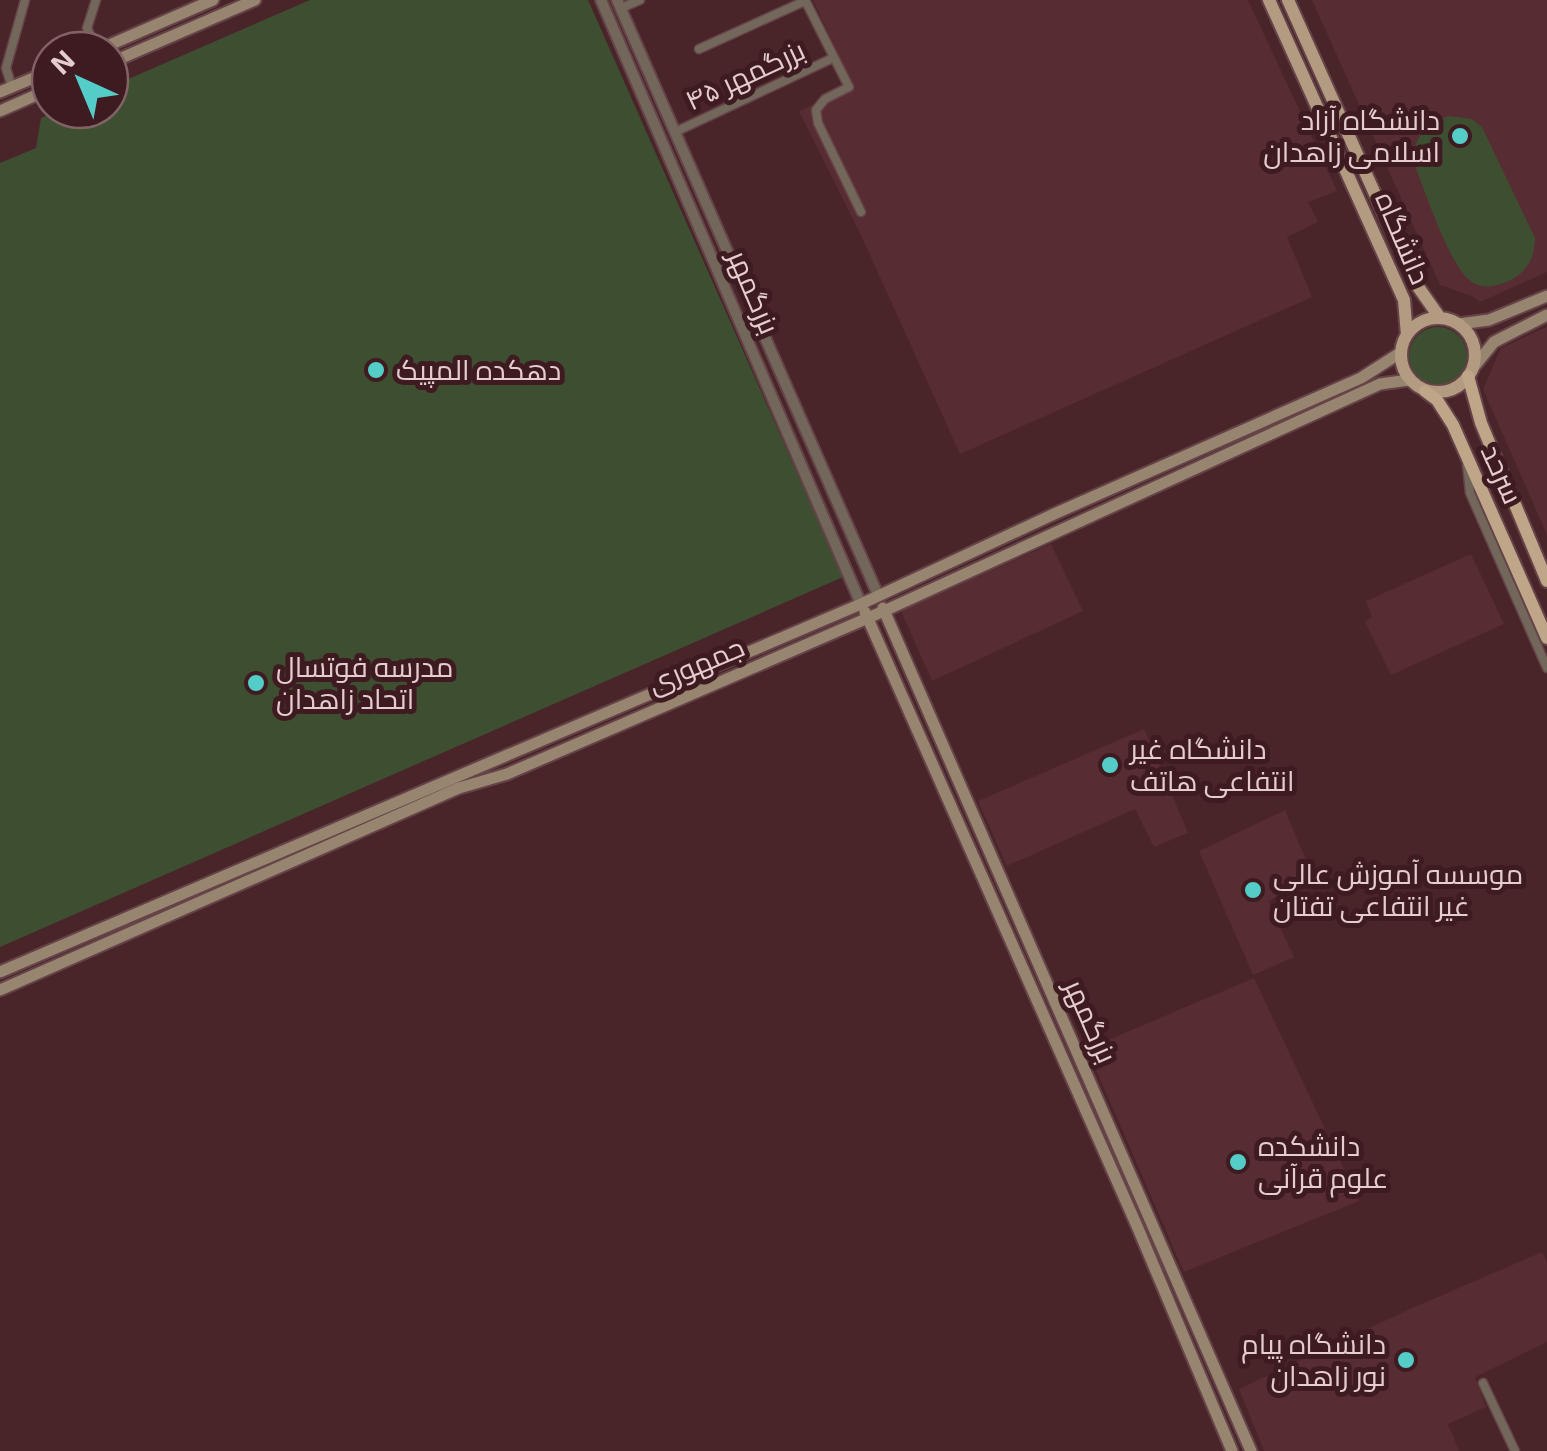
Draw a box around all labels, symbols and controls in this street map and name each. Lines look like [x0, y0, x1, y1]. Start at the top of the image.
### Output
north arrow [30, 30, 130, 130]
street label: بزرگمهر ۴۵ [679, 32, 810, 117]
text: N [43, 42, 81, 81]
place label: دانشگاه آزاد اسلامی زاهدان [1263, 102, 1440, 169]
marker: دانشگاه آزاد اسلامی زاهدان [1449, 125, 1471, 147]
street label: دانشگاه [1369, 186, 1439, 289]
street label: بزرگمهر [720, 243, 788, 339]
place label: دهکده المپیک [396, 352, 561, 388]
marker: دهکده المپیک [365, 359, 387, 381]
street label: سرحد [1475, 439, 1531, 509]
street label: جمهوری [642, 629, 749, 700]
place label: مدرسه فوتسال اتحاد زاهدان [276, 649, 454, 716]
marker: مدرسه فوتسال اتحاد زاهدان [245, 672, 267, 694]
place label: دانشگاه غیر انتفاعی هاتف [1128, 731, 1295, 798]
marker: دانشگاه غیر انتفاعی هاتف [1099, 754, 1121, 776]
place label: موسسه آموزش عالی غیر انتفاعی تفتان [1273, 856, 1523, 923]
marker: موسسه آموزش عالی غیر انتفاعی تفتان [1242, 879, 1264, 901]
street label: بزرگمهر [1057, 972, 1125, 1068]
place label: دانشکده علوم قرآنی [1258, 1128, 1388, 1198]
marker: دانشکده علوم قرآنی [1227, 1151, 1249, 1173]
place label: دانشگاه پیام نور زاهدان [1241, 1326, 1386, 1393]
marker: دانشگاه پیام نور زاهدان [1395, 1349, 1417, 1371]

